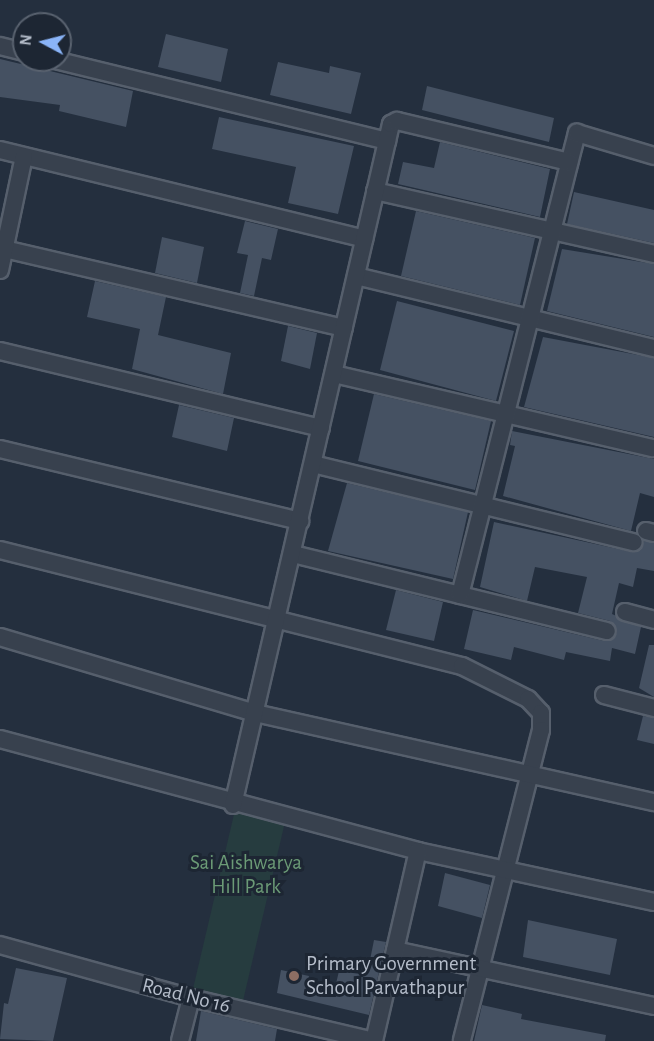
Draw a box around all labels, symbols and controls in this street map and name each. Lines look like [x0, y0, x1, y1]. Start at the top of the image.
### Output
north arrow [12, 12, 72, 72]
text: N [18, 34, 35, 47]
park label: Sai Aishwarya Hill Park [190, 850, 302, 900]
place label: Primary Government School Parvathapur [306, 951, 476, 1001]
marker: Primary Government School Parvathapur [287, 969, 301, 983]
street label: Road No 16 [139, 973, 233, 1019]

